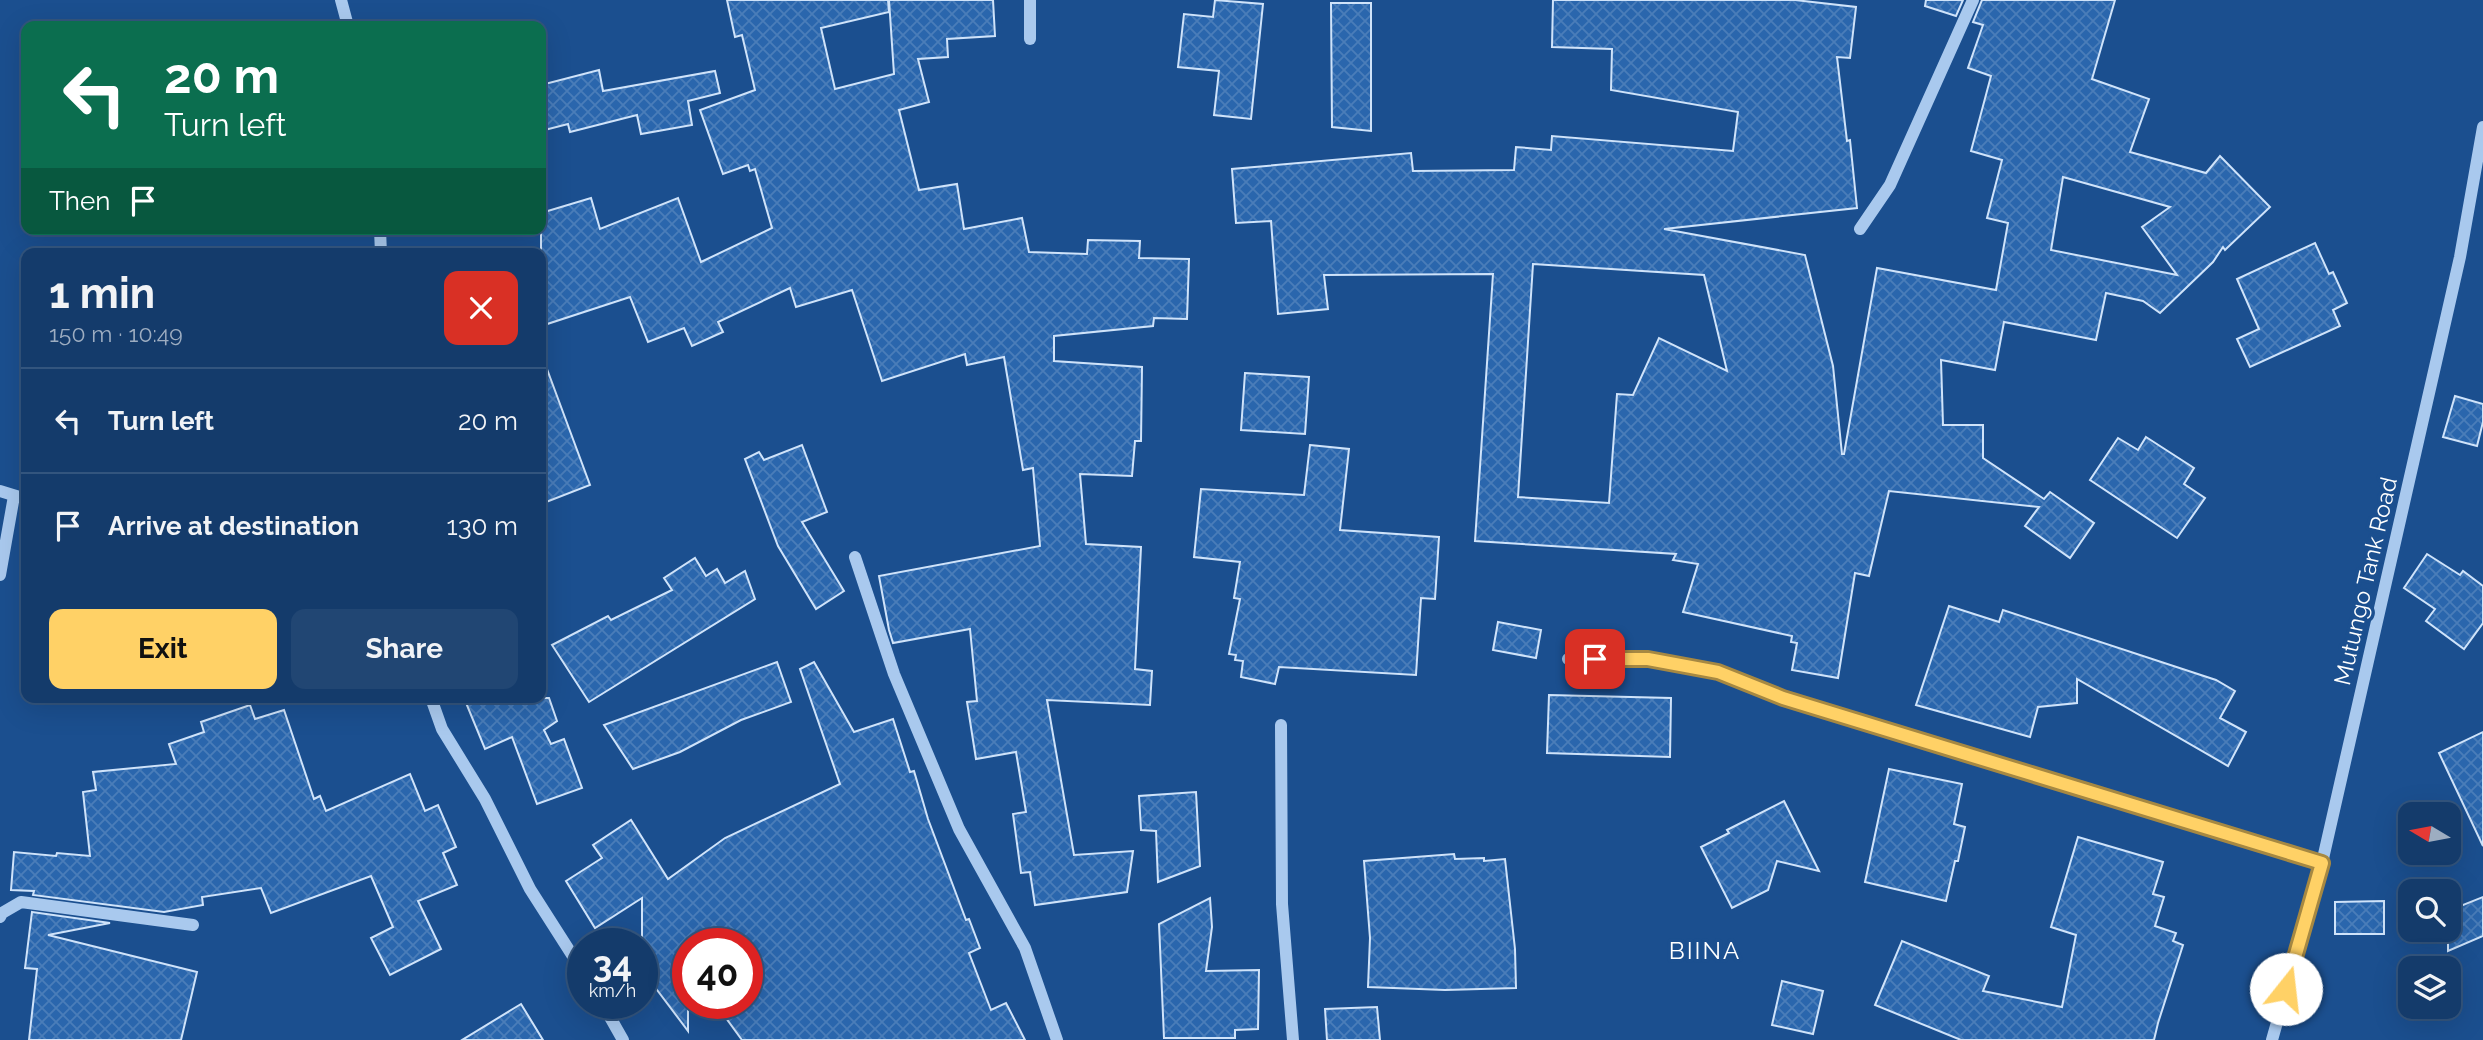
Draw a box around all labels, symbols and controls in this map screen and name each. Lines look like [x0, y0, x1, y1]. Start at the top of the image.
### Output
text: 20 m [164, 47, 279, 104]
icon: left [49, 49, 140, 140]
text: Turn left [164, 106, 286, 143]
icon: arrive [124, 182, 162, 220]
text: Then [49, 186, 110, 216]
text: 1 min [49, 269, 155, 318]
button: close [444, 271, 518, 345]
text: 150 m · 10:49 [49, 320, 183, 347]
icon: left [49, 402, 87, 440]
text: Turn left [108, 406, 214, 436]
text: 20 m [458, 406, 518, 436]
street label: Mutungo Tank Road [2328, 474, 2402, 688]
icon: arrive [49, 507, 87, 545]
text: Arrive at destination [108, 511, 359, 541]
text: 130 m [447, 511, 518, 541]
button: Exit [49, 609, 277, 689]
button: Share [291, 609, 518, 689]
pin [1565, 629, 1625, 689]
icon: arrive [1576, 640, 1614, 678]
north arrow [2398, 802, 2460, 864]
map controls [2398, 802, 2461, 1019]
button: search [2398, 879, 2461, 942]
speed limit sign: 40 [672, 928, 763, 1019]
district label: BIINA [1669, 936, 1741, 965]
text: 34 [593, 944, 632, 985]
position arrow [2249, 952, 2323, 1026]
button: layers [2398, 956, 2461, 1019]
text: km/h [589, 980, 636, 1001]

